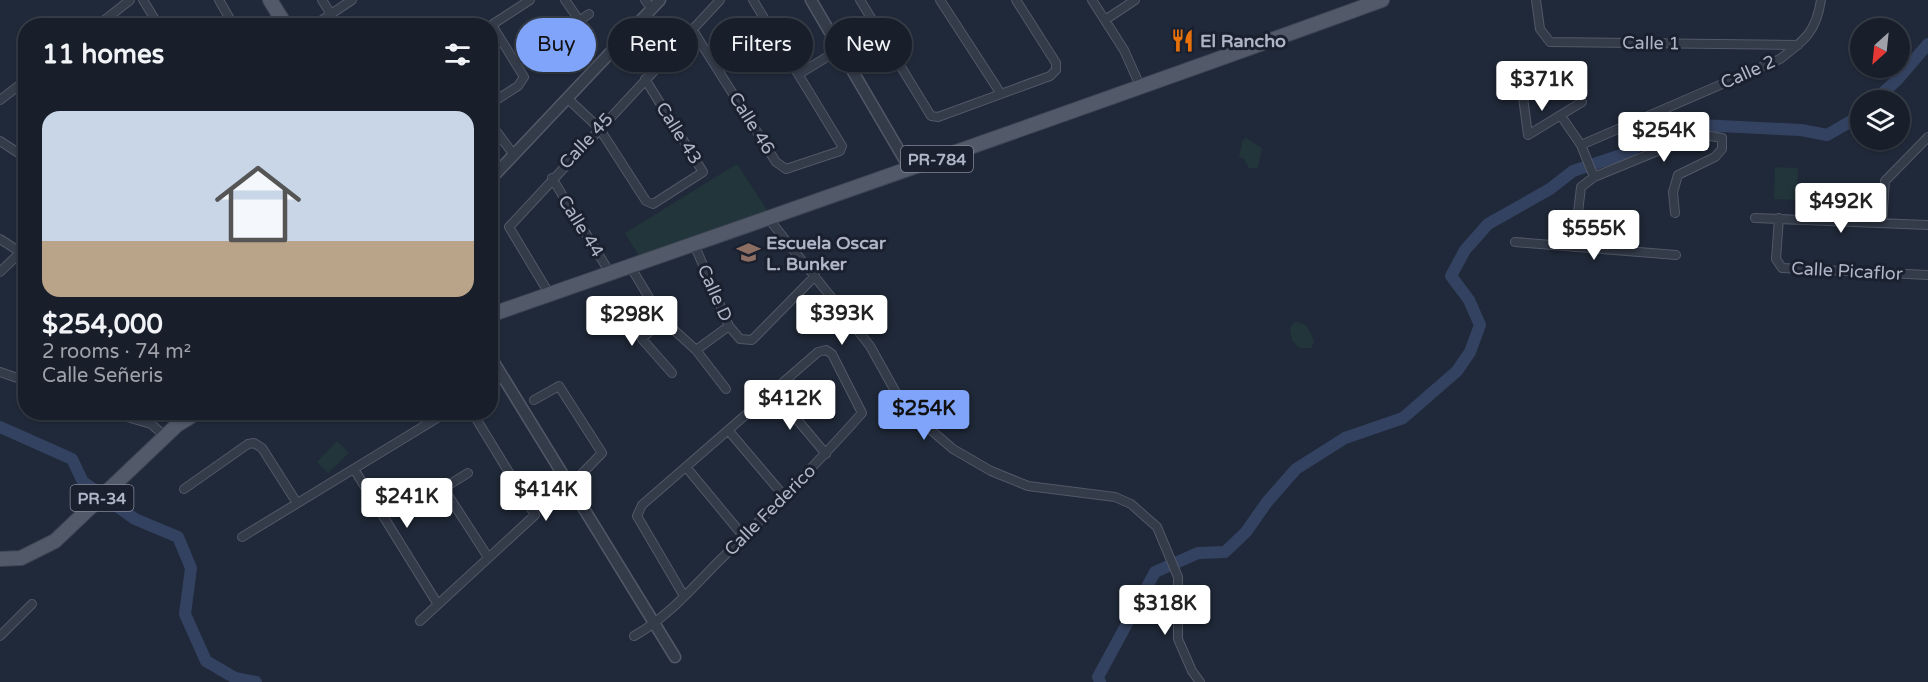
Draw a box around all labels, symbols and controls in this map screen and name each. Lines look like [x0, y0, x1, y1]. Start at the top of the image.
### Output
chip: Buy [516, 18, 596, 72]
chip: Rent [608, 18, 698, 72]
chip: Filters [710, 18, 813, 72]
chip: New [825, 18, 912, 72]
north arrow [1850, 18, 1910, 78]
map controls [1850, 18, 1910, 150]
restaurant icon: El Rancho [1169, 28, 1195, 54]
place label: El Rancho [1200, 30, 1286, 52]
street label: Calle 1 [1622, 31, 1680, 55]
icon: filters [441, 38, 474, 71]
text: 11 homes [42, 39, 164, 70]
street label: Calle 2 [1717, 50, 1779, 94]
pin: $371K [1500, 61, 1584, 112]
text: $371K [1510, 68, 1574, 92]
street label: Calle 46 [724, 88, 780, 158]
button: layers [1850, 90, 1910, 150]
street label: Calle 43 [651, 98, 707, 168]
street label: Calle 45 [554, 108, 618, 174]
pin: $254K [1622, 112, 1706, 163]
text: $254K [1632, 119, 1696, 143]
road number: PR-784 [901, 146, 973, 172]
icon: home [204, 150, 312, 258]
pin: $492K [1799, 183, 1883, 234]
text: $492K [1809, 190, 1873, 214]
street label: Calle 44 [553, 191, 609, 261]
pin: $555K [1552, 210, 1636, 261]
text: $555K [1562, 217, 1626, 241]
place label: Escuela Oscar L. Bunker [766, 232, 887, 275]
school or university icon: Escuela Oscar L. Bunker [735, 240, 761, 266]
street label: Calle Picaflor [1791, 257, 1903, 285]
street label: Calle D [693, 261, 737, 325]
pin: $393K [800, 295, 884, 346]
pin: $298K [590, 296, 674, 347]
text: $393K [810, 302, 874, 326]
text: $298K [600, 303, 664, 327]
text: $254,000 [42, 309, 163, 340]
text: 2 rooms · 74 m² [42, 340, 191, 364]
text: Calle Señeris [42, 364, 163, 388]
pin: $412K [748, 380, 832, 431]
text: $412K [758, 387, 822, 411]
pin: $254K [882, 390, 966, 441]
text: $254K [892, 397, 956, 421]
street label: Calle Federico [720, 460, 820, 560]
pin: $414K [504, 471, 588, 522]
pin: $241K [365, 478, 449, 529]
text: $414K [514, 478, 578, 502]
road number: PR-34 [70, 485, 134, 511]
text: $241K [375, 485, 439, 509]
pin: $318K [1123, 585, 1207, 636]
text: $318K [1133, 592, 1197, 616]

